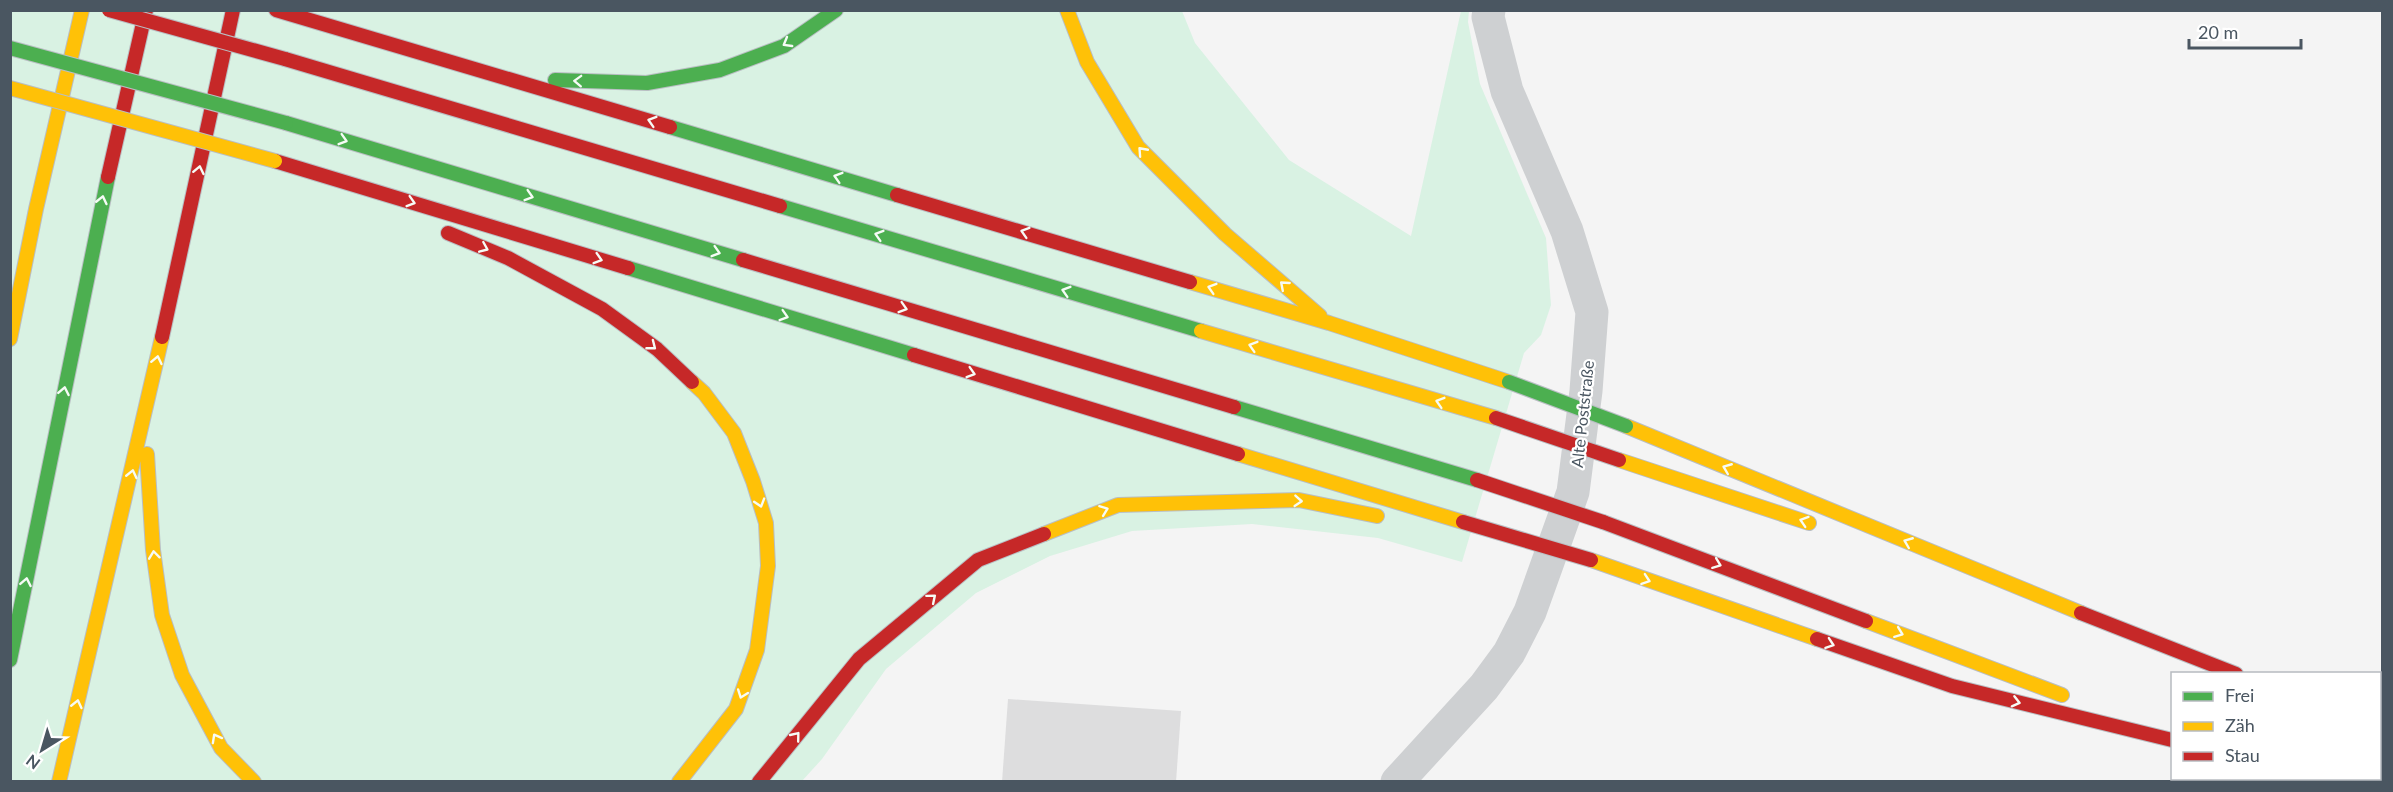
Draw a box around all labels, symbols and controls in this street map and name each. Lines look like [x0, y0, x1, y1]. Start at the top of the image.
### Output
scale bar [2189, 12, 2302, 50]
text: 20 m [2198, 21, 2238, 43]
one-way arrow [783, 36, 793, 47]
one-way arrow [573, 75, 582, 87]
one-way arrow [647, 116, 658, 128]
one-way arrow [337, 133, 347, 145]
one-way arrow [1138, 147, 1149, 158]
one-way arrow [191, 165, 204, 175]
one-way arrow [834, 172, 844, 184]
one-way arrow [523, 189, 534, 201]
one-way arrow [95, 195, 108, 205]
one-way arrow [405, 195, 416, 208]
one-way arrow [1020, 227, 1031, 239]
one-way arrow [874, 230, 885, 242]
one-way arrow [478, 241, 489, 253]
one-way arrow [710, 245, 721, 257]
one-way arrow [592, 252, 603, 264]
one-way arrow [1280, 281, 1291, 292]
one-way arrow [1207, 283, 1218, 295]
one-way arrow [1061, 286, 1072, 298]
one-way arrow [897, 301, 908, 313]
one-way arrow [778, 309, 789, 321]
one-way arrow [645, 338, 656, 349]
one-way arrow [1248, 341, 1259, 353]
one-way arrow [150, 355, 163, 365]
street label: Alte Poststraße [1567, 359, 1597, 469]
one-way arrow [965, 366, 976, 378]
one-way arrow [57, 386, 70, 396]
one-way arrow [1435, 397, 1446, 409]
one-way arrow [1723, 463, 1734, 475]
one-way arrow [124, 469, 137, 479]
one-way arrow [1293, 494, 1302, 507]
one-way arrow [753, 497, 765, 508]
one-way arrow [1098, 505, 1109, 517]
one-way arrow [1799, 515, 1810, 528]
one-way arrow [1903, 537, 1914, 549]
one-way arrow [148, 551, 160, 560]
one-way arrow [1711, 557, 1721, 570]
one-way arrow [1640, 572, 1651, 585]
one-way arrow [19, 578, 32, 588]
one-way arrow [925, 594, 936, 605]
one-way arrow [1893, 626, 1904, 639]
one-way arrow [1824, 636, 1835, 649]
legend [2171, 672, 2381, 780]
text: Frei [2225, 684, 2254, 706]
one-way arrow [736, 688, 749, 699]
one-way arrow [2011, 694, 2021, 707]
one-way arrow [69, 699, 82, 709]
text: Zäh [2225, 714, 2255, 736]
north arrow [12, 720, 72, 780]
one-way arrow [788, 732, 799, 743]
one-way arrow [212, 733, 223, 744]
text: Stau [2225, 744, 2260, 766]
text: N [22, 751, 43, 774]

